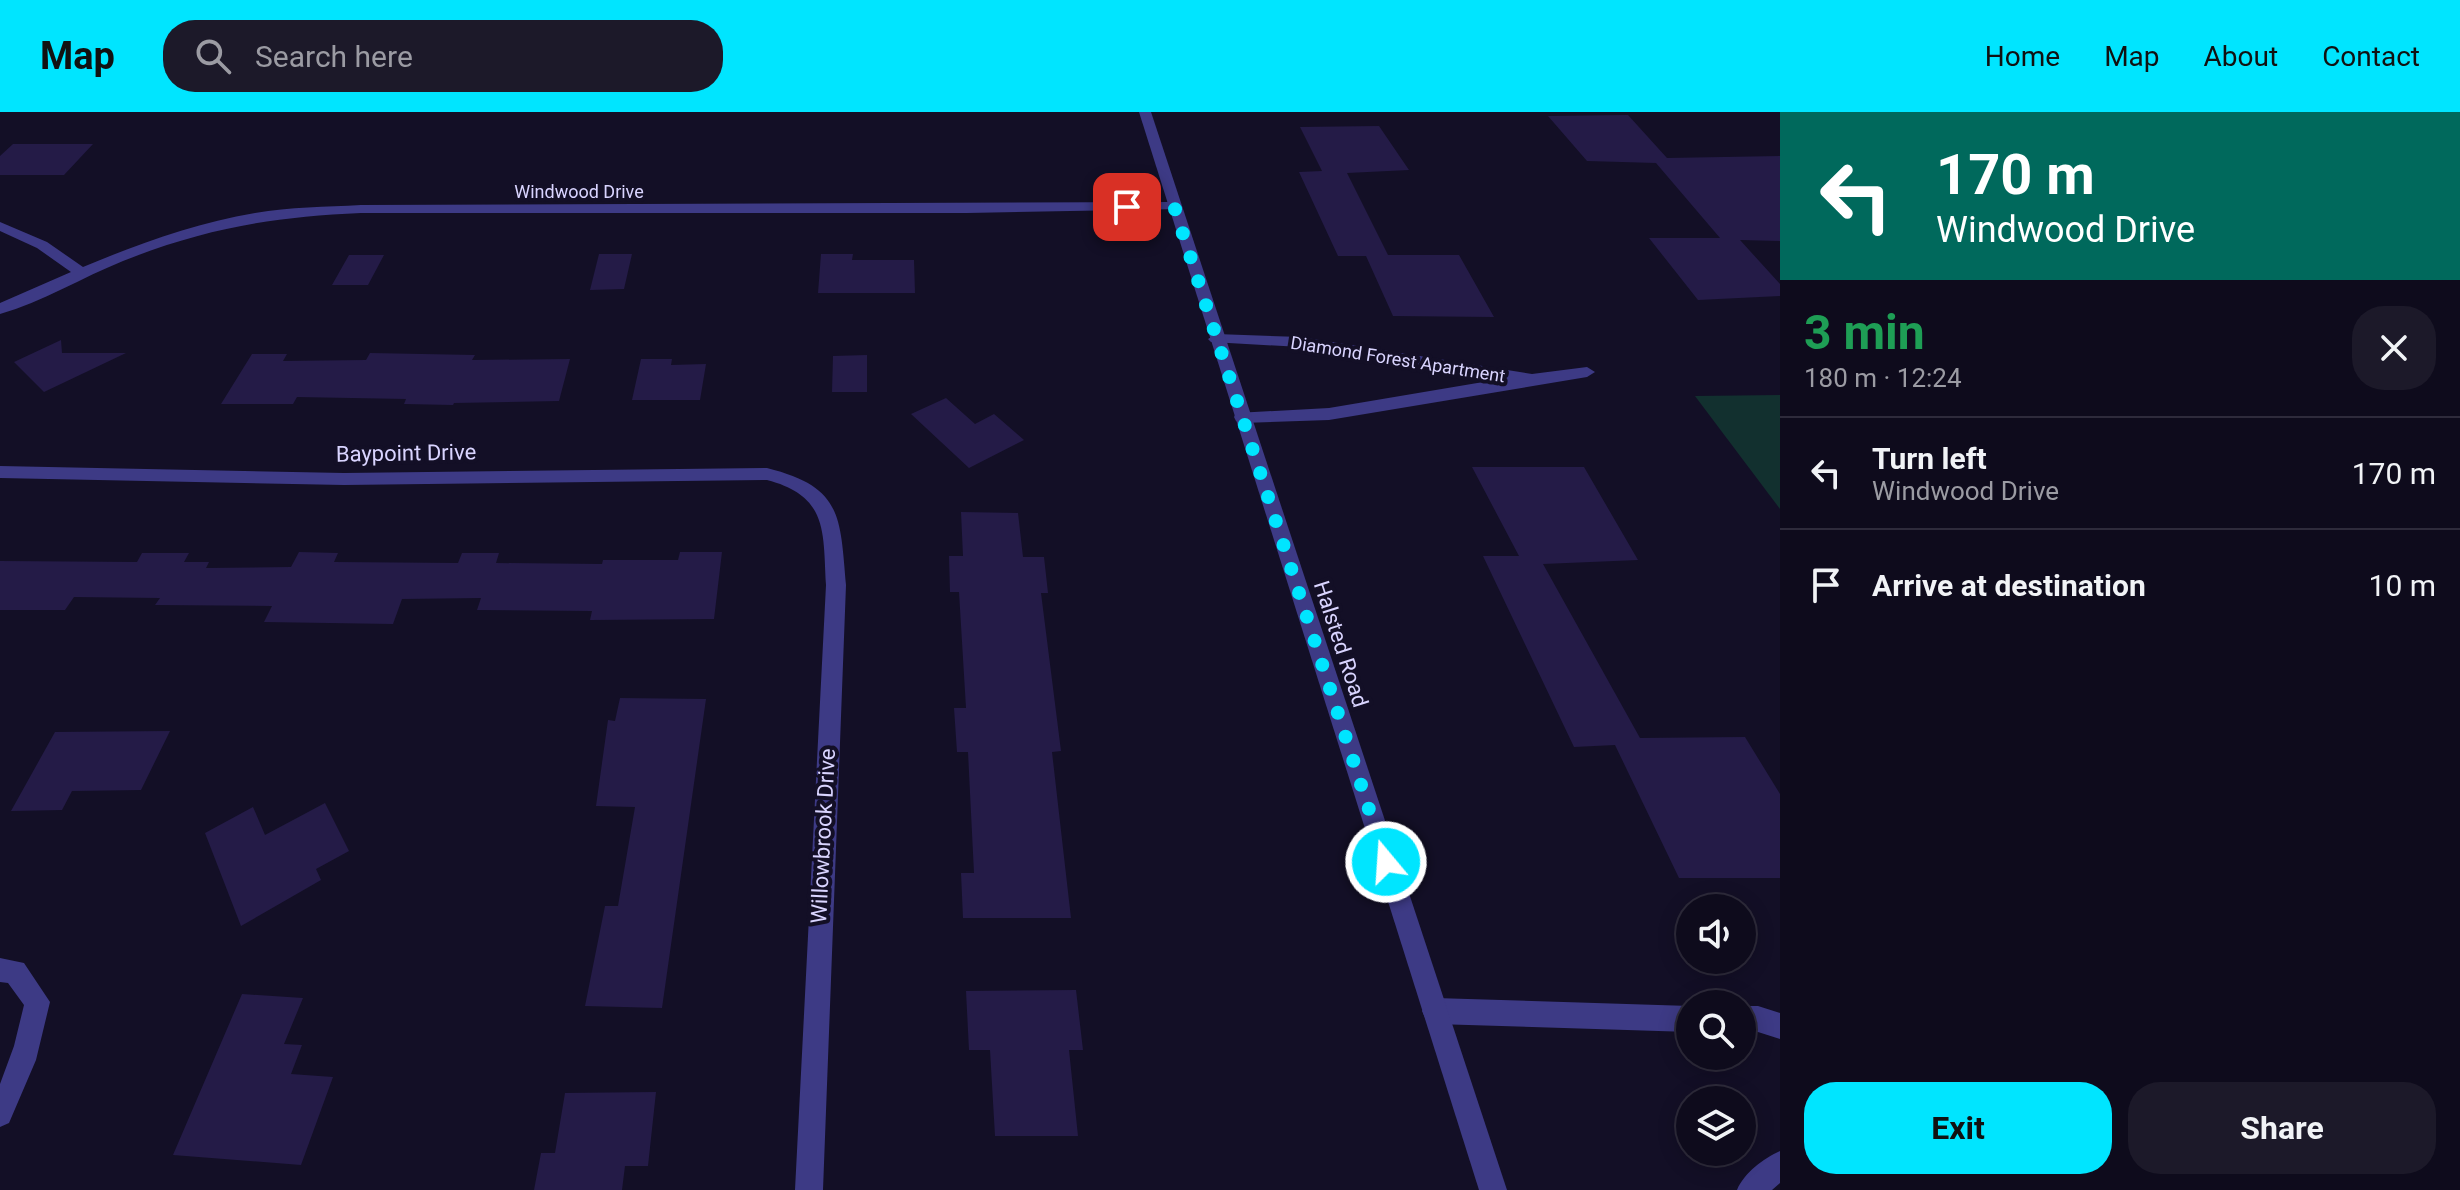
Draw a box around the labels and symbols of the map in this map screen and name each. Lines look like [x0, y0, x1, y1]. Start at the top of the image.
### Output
pin [1093, 173, 1161, 241]
street label: Windwood Drive [514, 181, 644, 202]
street label: Diamond Forest Apartment [1289, 332, 1507, 386]
street label: Baypoint Drive [336, 439, 476, 467]
street label: Halsted Road [1309, 578, 1373, 710]
street label: Willowbrook Drive [806, 748, 840, 924]
position arrow [1344, 820, 1428, 904]

